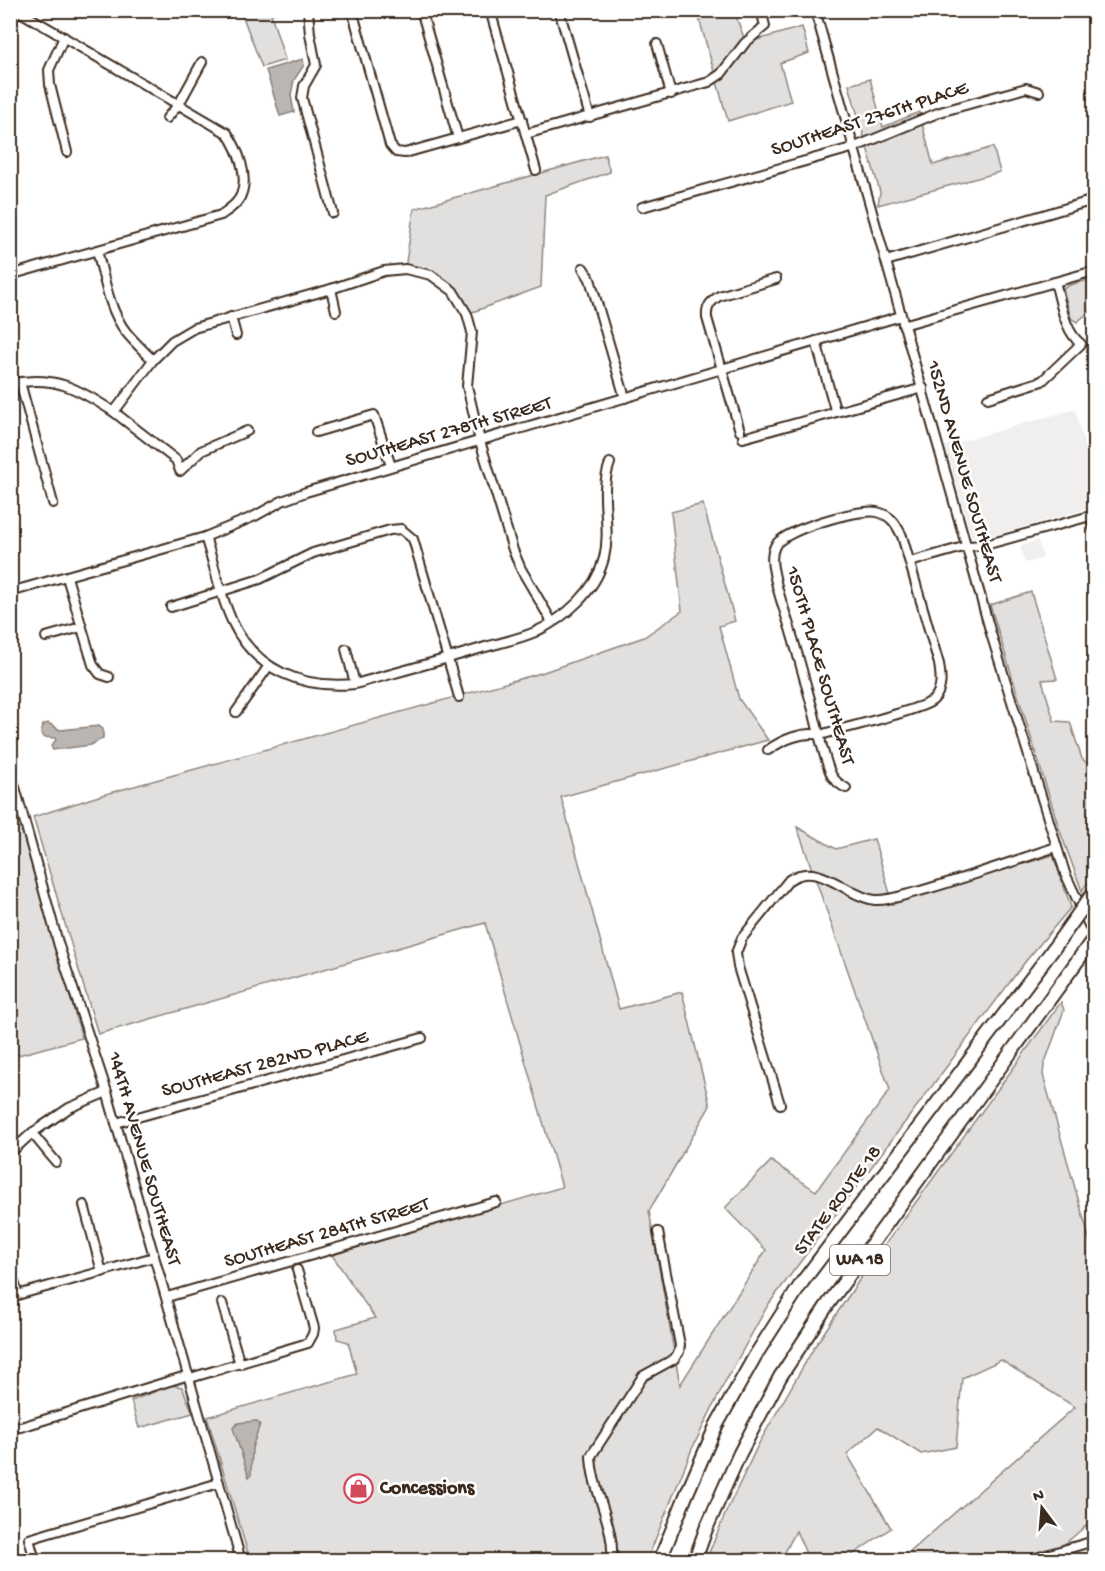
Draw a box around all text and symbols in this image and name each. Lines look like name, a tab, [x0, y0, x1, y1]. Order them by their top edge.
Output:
street label: SOUTHEAST 276TH PLACE	[769, 77, 973, 163]
street label: 152ND AVENUE SOUTHEAST	[920, 358, 1006, 587]
street label: SOUTHEAST 278TH STREET	[343, 392, 556, 473]
street label: 150TH PLACE SOUTHEAST	[779, 563, 859, 769]
street label: SOUTHEAST 282ND PLACE	[159, 1026, 372, 1104]
street label: 144TH AVENUE SOUTHEAST	[101, 1049, 185, 1270]
street label: STATE ROUTE 18	[790, 1141, 888, 1260]
street label: SOUTHEAST 284TH STREET	[222, 1193, 433, 1274]
road number: WA 18	[830, 1245, 890, 1275]
shop icon: Concessions	[343, 1473, 375, 1505]
place label: Concessions	[379, 1478, 476, 1501]
north arrow	[1012, 1478, 1072, 1538]
text: N	[1031, 1486, 1047, 1508]

